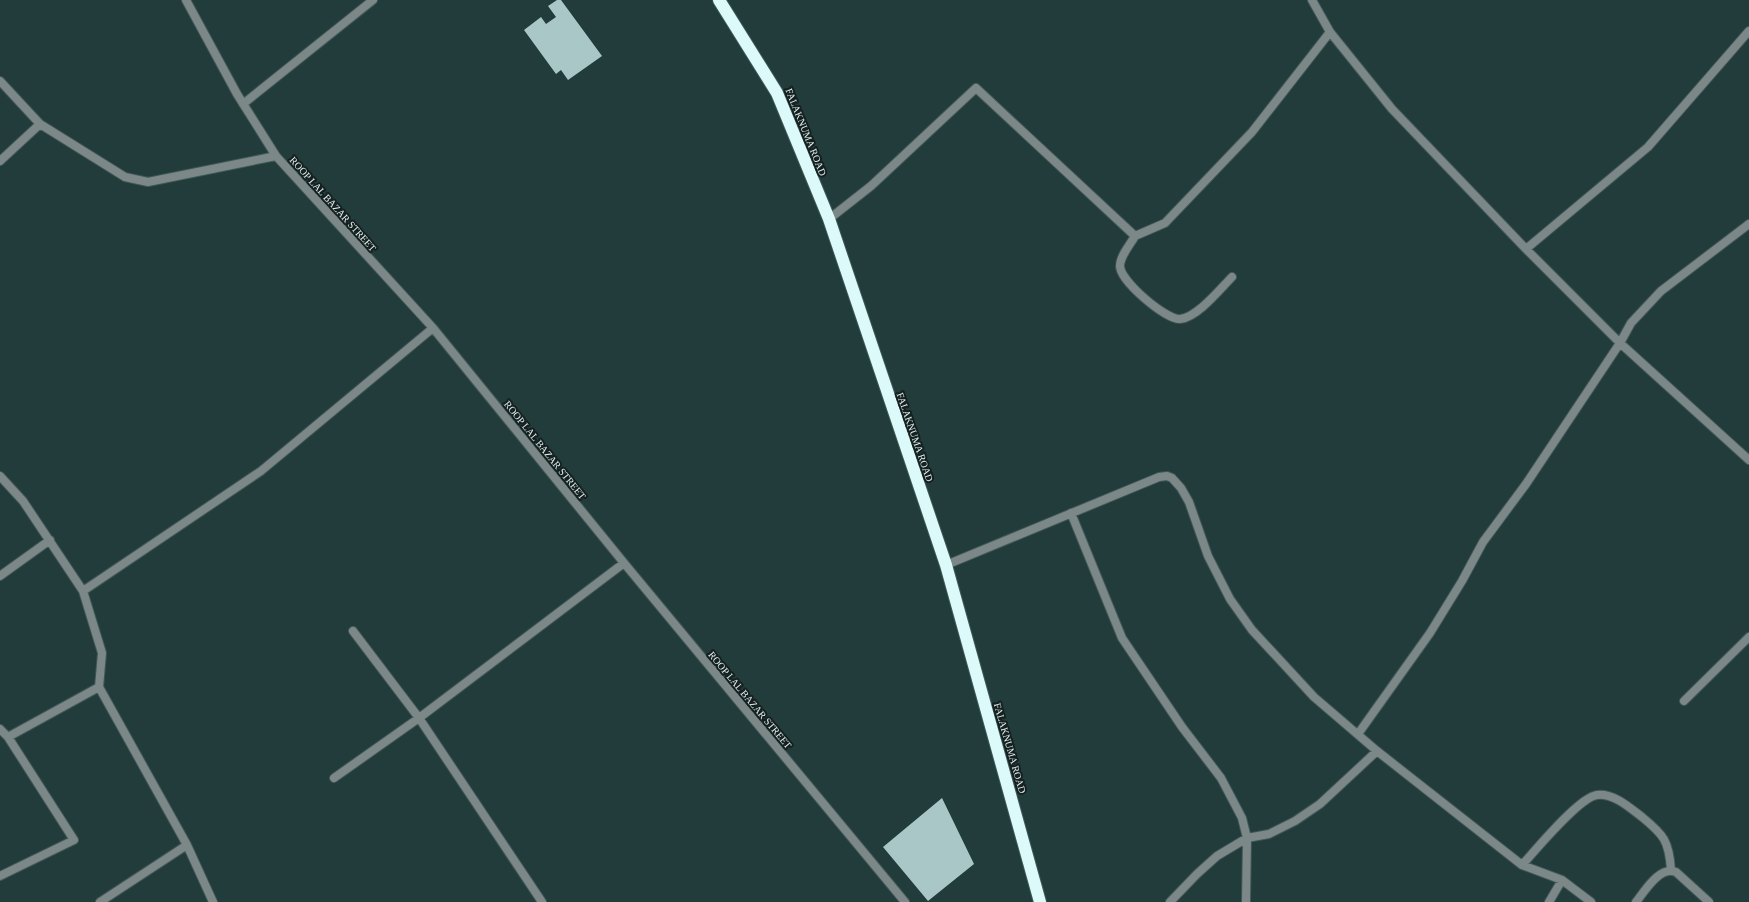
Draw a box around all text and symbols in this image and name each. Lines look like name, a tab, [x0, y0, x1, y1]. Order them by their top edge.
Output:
street label: FALAKNUMA ROAD	[783, 87, 829, 177]
street label: ROOP LAL BAZAR STREET	[288, 154, 378, 254]
street label: FALAKNUMA ROAD	[895, 391, 935, 483]
street label: ROOP LAL BAZAR STREET	[502, 399, 588, 501]
street label: ROOP LAL BAZAR STREET	[706, 649, 794, 751]
street label: FALAKNUMA ROAD	[992, 702, 1028, 794]

